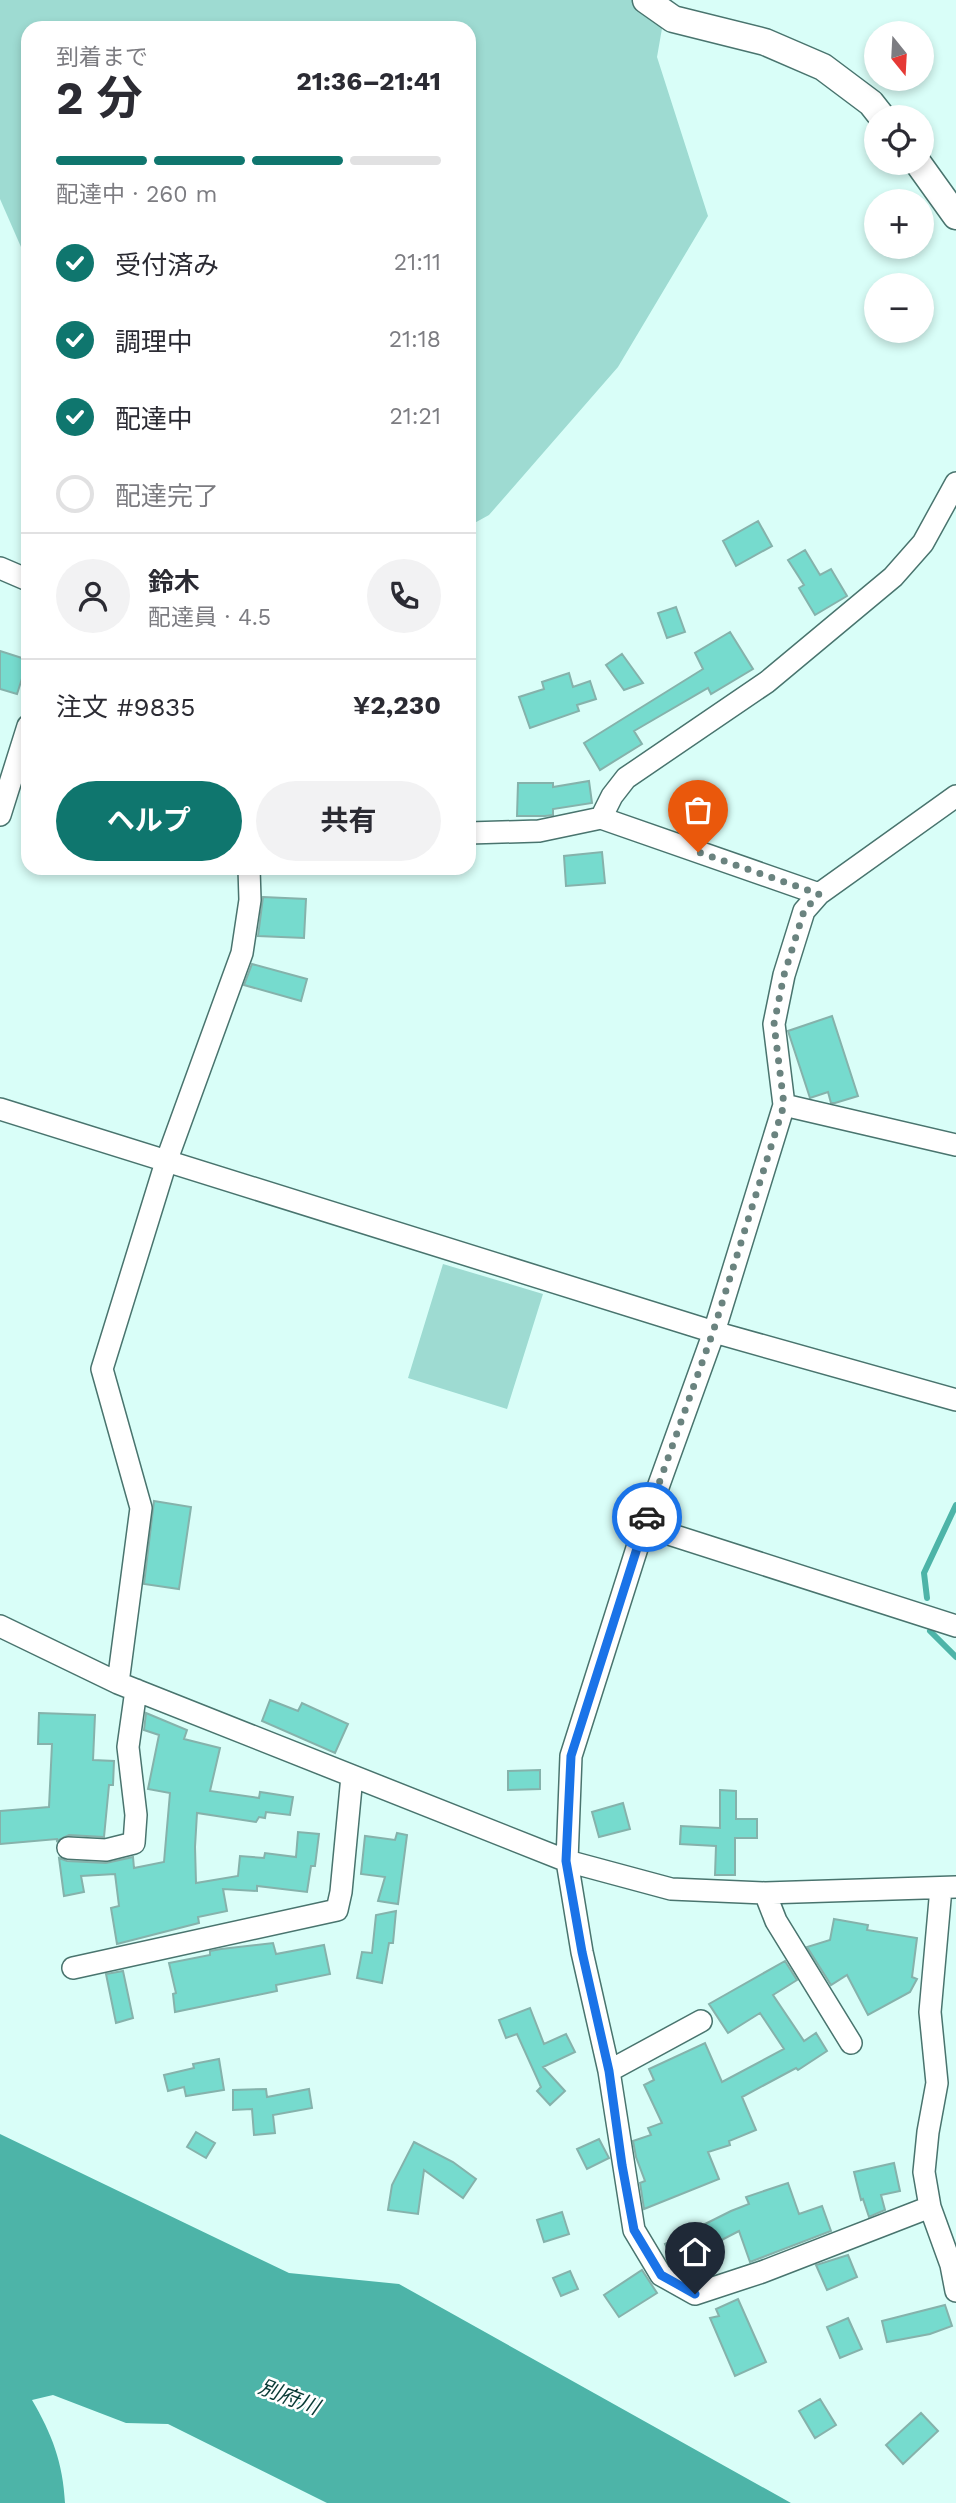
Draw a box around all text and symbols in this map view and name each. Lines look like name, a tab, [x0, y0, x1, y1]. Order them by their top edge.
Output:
north arrow	[864, 21, 934, 91]
map controls	[864, 21, 934, 343]
text: 到着まで	[56, 44, 148, 71]
text: 21:36–21:41	[296, 66, 441, 96]
text: 2 分	[56, 71, 143, 125]
button: locate	[864, 105, 934, 175]
text: 配達中 · 260 m	[56, 181, 217, 208]
button: +	[864, 189, 934, 259]
icon: check	[56, 244, 94, 282]
text: 21:11	[394, 249, 441, 276]
text: 受付済み	[115, 250, 219, 280]
button: −	[864, 273, 934, 343]
icon: check	[56, 321, 94, 359]
text: 21:18	[389, 326, 441, 353]
text: 調理中	[115, 327, 193, 357]
icon: check	[56, 398, 94, 436]
text: 21:21	[389, 403, 441, 430]
text: 配達中	[115, 404, 193, 434]
text: 配達完了	[115, 481, 219, 511]
button: person	[56, 559, 130, 633]
button: phone	[367, 559, 441, 633]
text: 鈴木	[148, 567, 200, 597]
text: 配達員 · 4.5	[148, 604, 271, 631]
text: ¥2,230	[353, 690, 441, 720]
text: 注文 #9835	[56, 692, 195, 722]
pin	[668, 780, 728, 852]
button: ヘルプ	[56, 781, 242, 861]
button: 共有	[256, 781, 441, 861]
icon: bag	[679, 791, 717, 829]
courier	[612, 1482, 682, 1552]
icon: car	[628, 1498, 666, 1536]
pin	[665, 2222, 725, 2294]
icon: home	[676, 2233, 714, 2271]
water label: 別府川	[255, 2374, 325, 2420]

